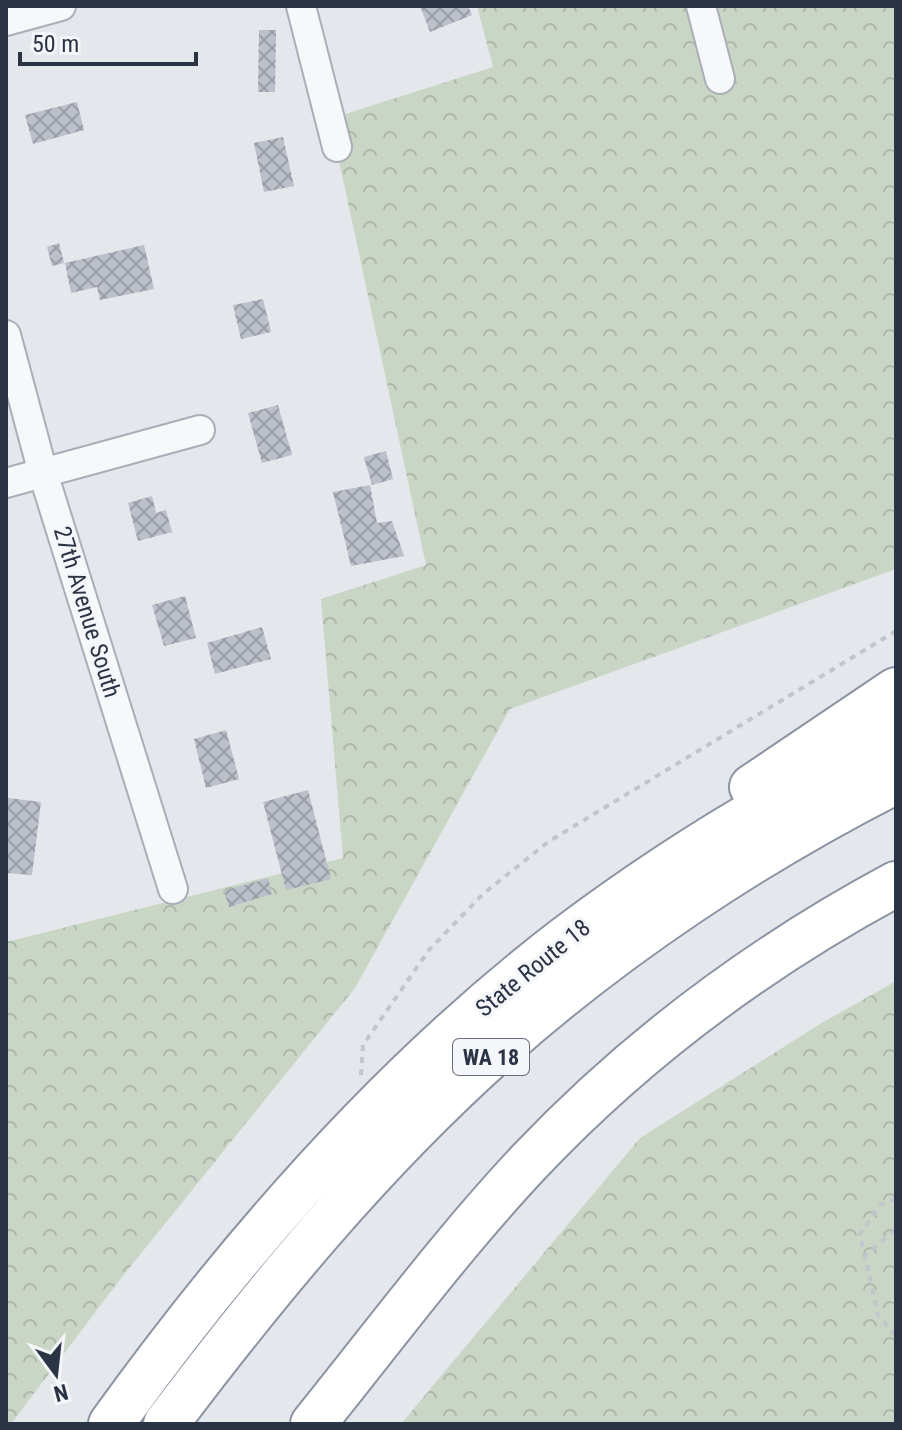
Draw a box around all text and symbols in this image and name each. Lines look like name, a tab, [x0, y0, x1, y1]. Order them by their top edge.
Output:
scale bar	[20, 16, 196, 66]
text: 50 m	[32, 30, 79, 58]
street label: 27th Avenue South	[48, 523, 126, 701]
street label: State Route 18	[470, 913, 596, 1023]
road number: WA 18	[453, 1039, 529, 1075]
north arrow	[16, 1334, 96, 1414]
text: N	[51, 1379, 71, 1407]

